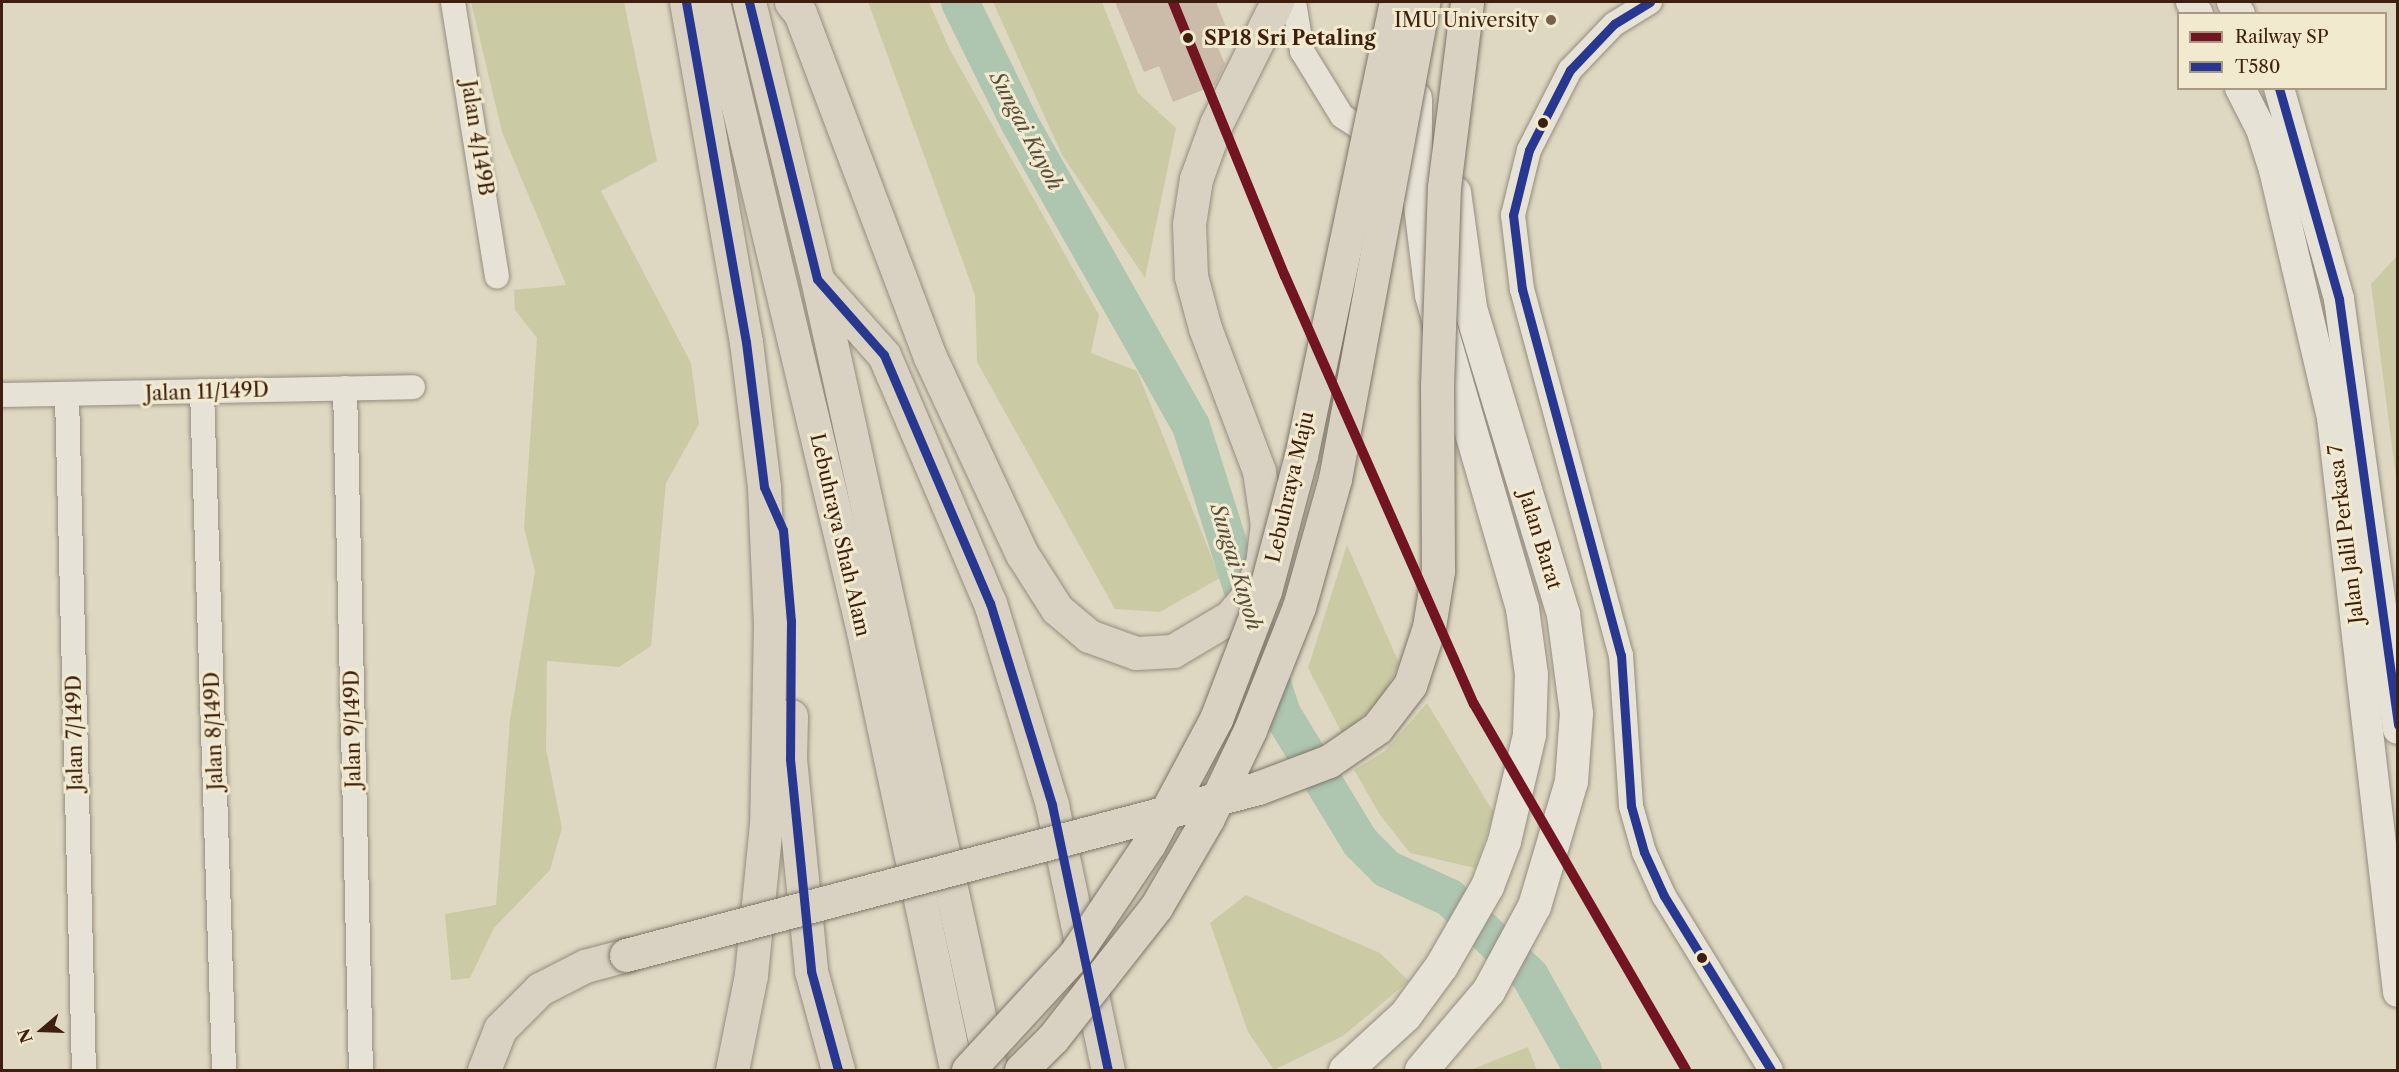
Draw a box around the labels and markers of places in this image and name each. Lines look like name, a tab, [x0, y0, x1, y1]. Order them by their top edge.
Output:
place label: IMU University	[1394, 8, 1539, 32]
marker: IMU University	[1544, 13, 1558, 27]
place label: SP18 Sri Petaling	[1204, 26, 1376, 50]
marker: SP18 Sri Petaling	[1177, 27, 1199, 49]
unlabelled marker	[1537, 117, 1549, 129]
unlabelled marker	[1696, 952, 1708, 964]

